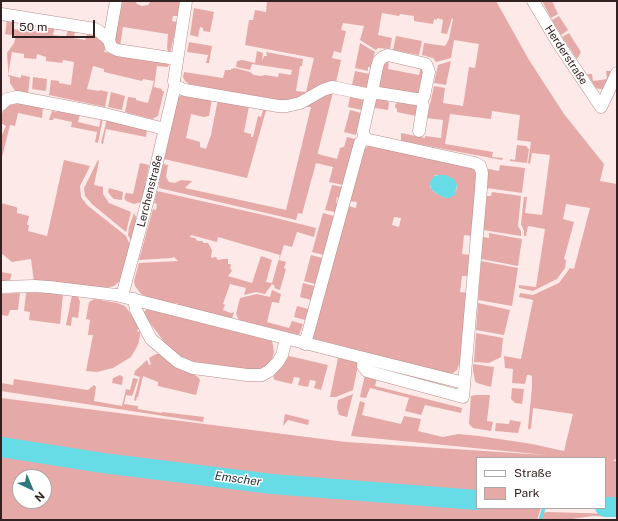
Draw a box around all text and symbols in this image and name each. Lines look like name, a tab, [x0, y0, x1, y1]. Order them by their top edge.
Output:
scale bar	[14, 12, 97, 38]
text: 50 m	[19, 20, 47, 34]
street label: Herderstraße	[542, 23, 590, 87]
street label: Lerchenstraße	[135, 154, 165, 228]
legend	[476, 457, 606, 509]
text: Straße	[514, 466, 551, 480]
north arrow	[12, 469, 52, 509]
water label: Emscher	[214, 469, 262, 489]
text: Park	[514, 486, 540, 500]
text: N	[32, 490, 47, 504]

